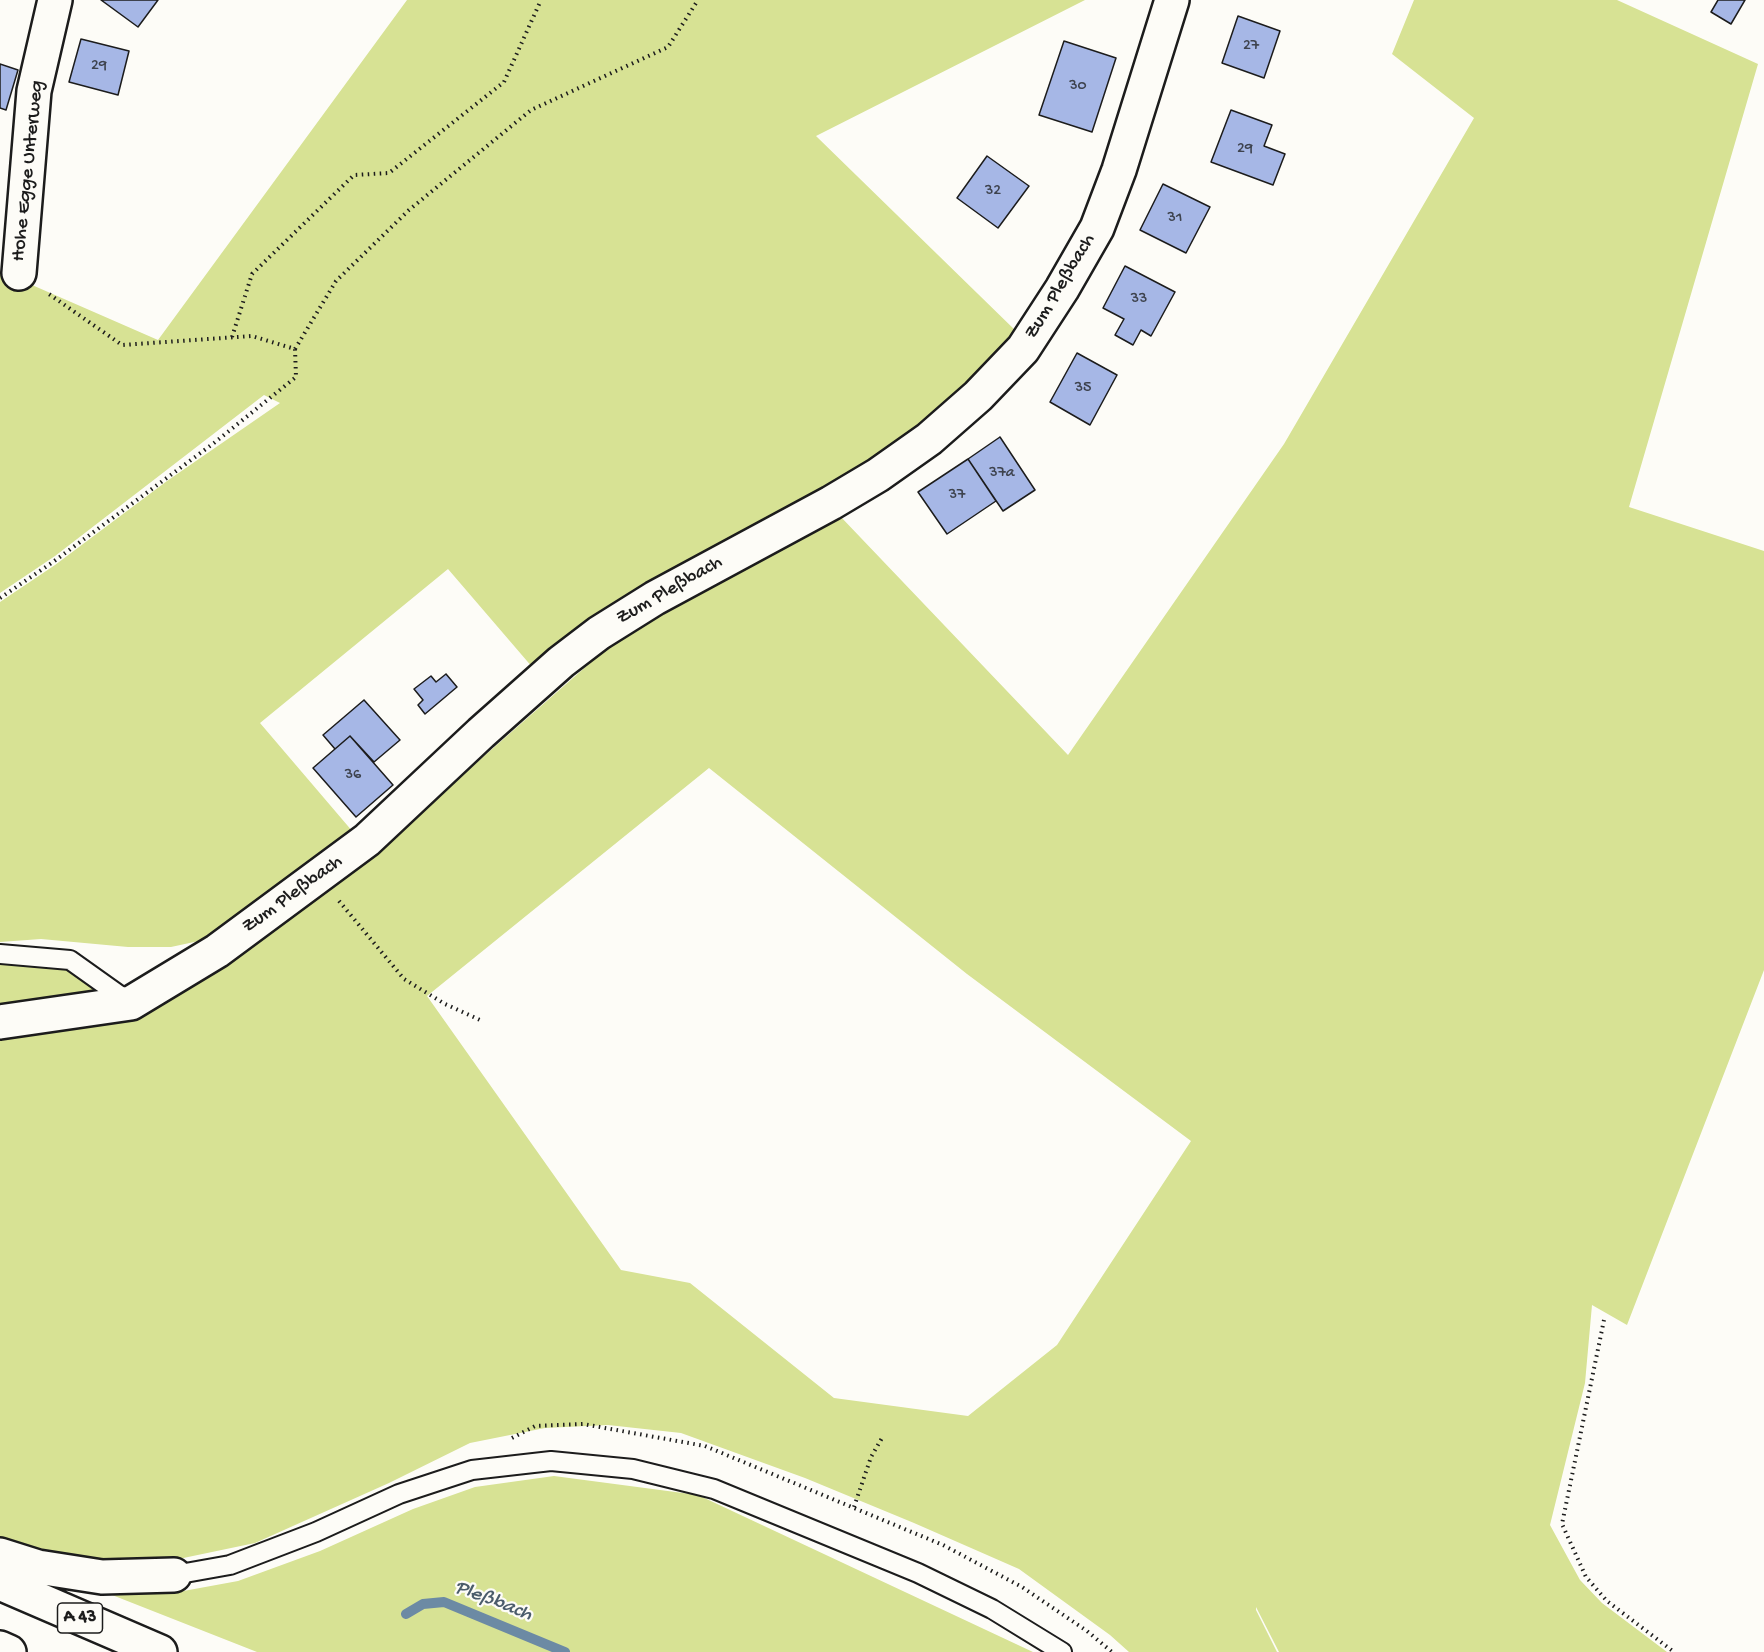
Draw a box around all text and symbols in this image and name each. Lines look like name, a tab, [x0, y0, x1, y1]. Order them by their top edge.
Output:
house number: 27	[1243, 37, 1259, 57]
house number: 29	[91, 57, 107, 77]
house number: 30	[1069, 77, 1087, 97]
street label: Hohe Egge Unterweg	[8, 79, 50, 263]
house number: 29	[1237, 140, 1253, 160]
house number: 32	[985, 182, 1001, 202]
house number: 31	[1168, 209, 1182, 229]
street label: Zum Pleßbach	[1020, 230, 1102, 344]
house number: 33	[1131, 290, 1147, 310]
house number: 35	[1075, 379, 1091, 399]
house number: 37a	[989, 464, 1015, 484]
house number: 37	[949, 486, 965, 506]
street label: Zum Pleßbach	[613, 551, 727, 631]
house number: 36	[345, 766, 361, 786]
street label: Zum Pleßbach	[238, 851, 348, 939]
water label: Pleßbach	[451, 1576, 535, 1628]
road number: A 43	[58, 1603, 103, 1633]

